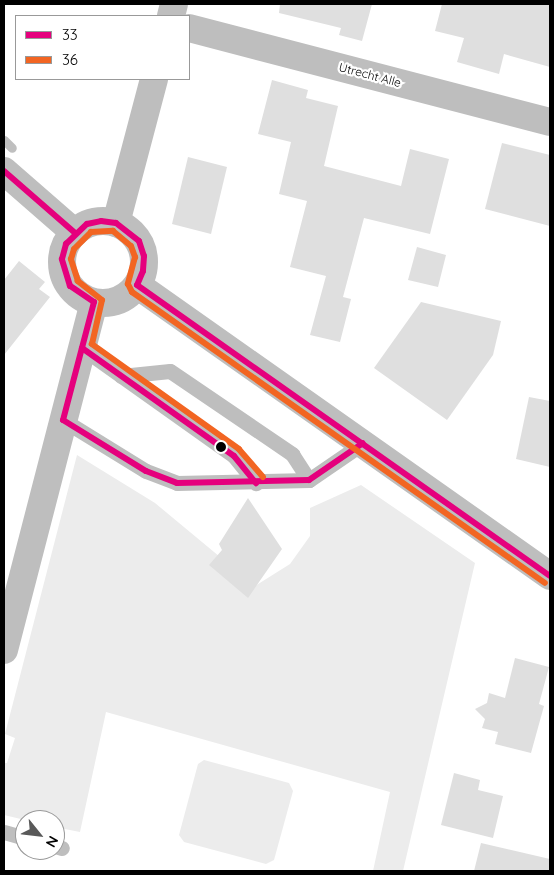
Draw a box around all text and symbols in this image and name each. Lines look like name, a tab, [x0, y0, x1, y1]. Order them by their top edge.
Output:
legend	[15, 15, 190, 80]
text: 33	[62, 25, 78, 44]
text: 36	[62, 50, 78, 69]
street label: Utrecht Alle	[337, 60, 403, 90]
unlabelled marker	[216, 442, 226, 452]
north arrow	[15, 810, 65, 860]
text: N	[42, 833, 63, 851]

